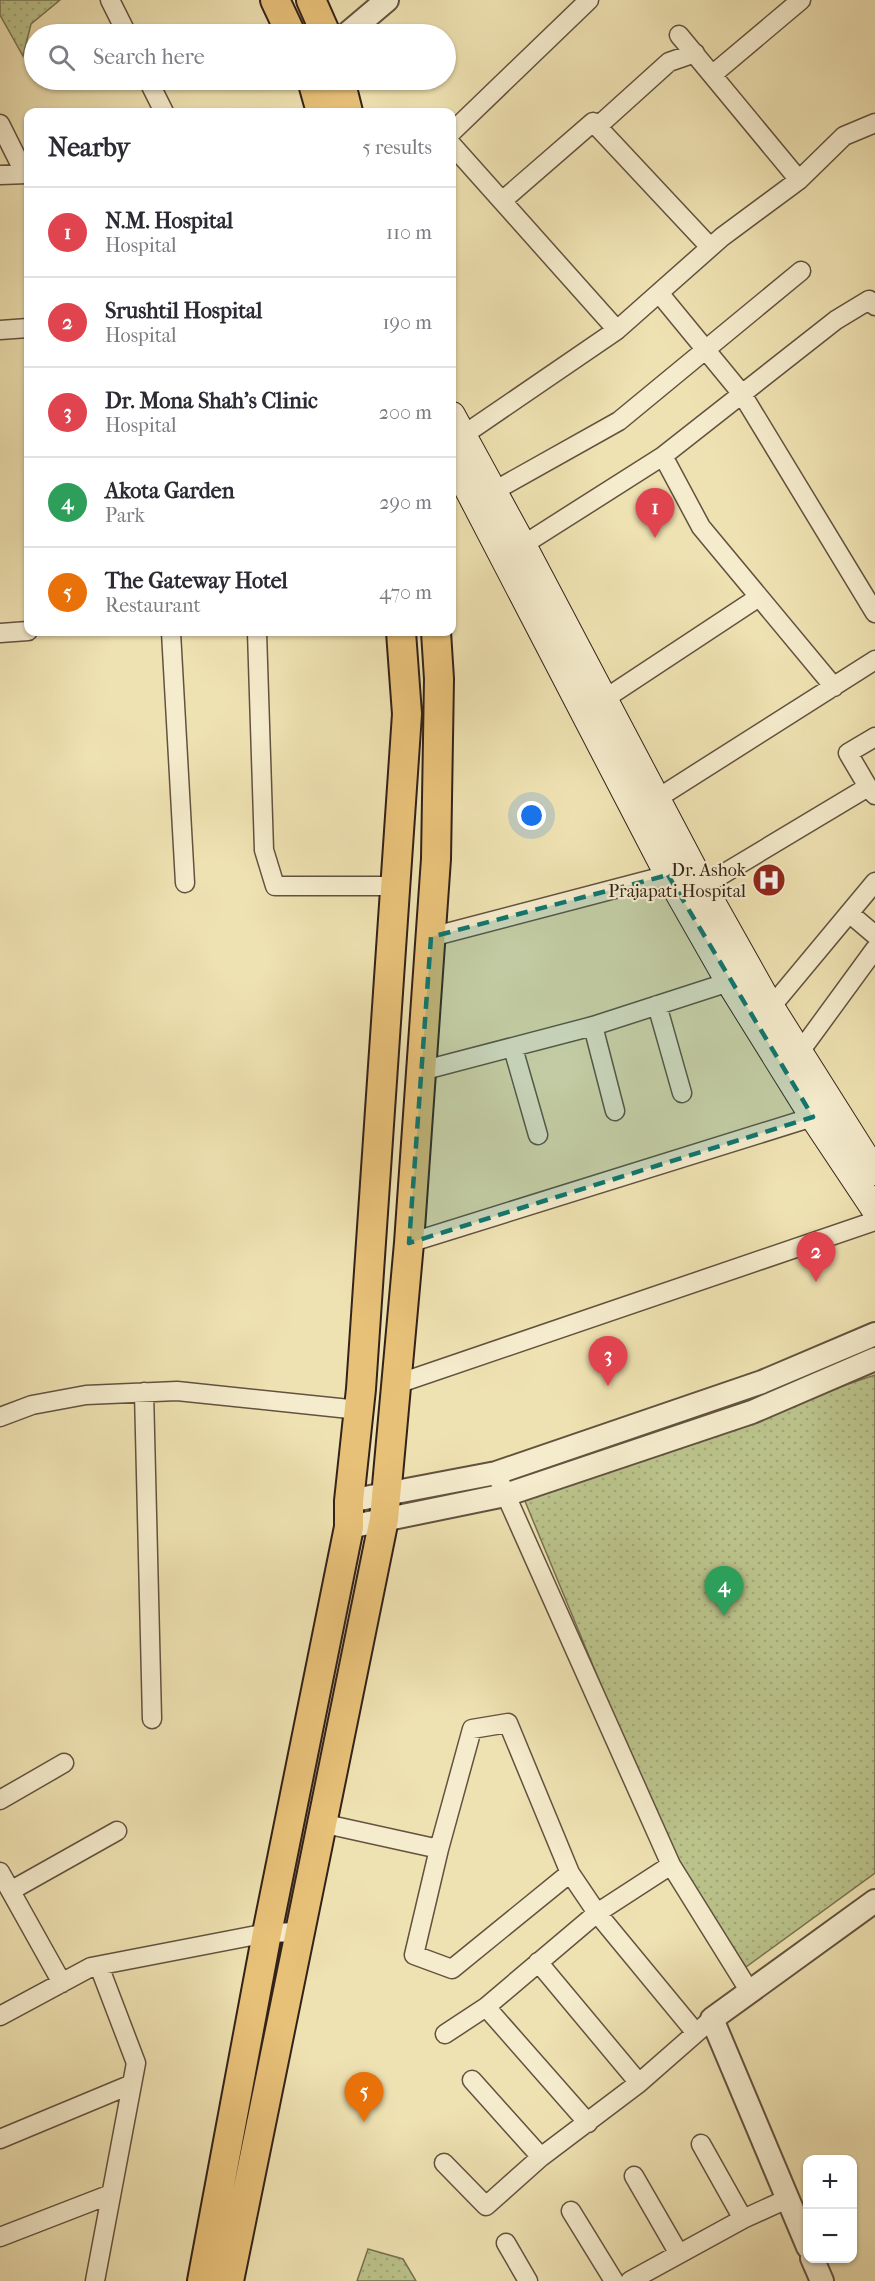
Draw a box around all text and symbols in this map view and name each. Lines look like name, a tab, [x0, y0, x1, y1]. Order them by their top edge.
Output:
search box	[24, 24, 456, 90]
icon: search	[45, 41, 78, 74]
text: Search here	[93, 44, 205, 70]
text: Nearby	[48, 132, 130, 163]
text: 5 results	[362, 136, 432, 159]
text: N.M. Hospital	[105, 208, 233, 234]
text: 1	[64, 221, 71, 244]
text: 110 m	[386, 221, 432, 244]
text: Hospital	[105, 234, 177, 257]
text: Srushtil Hospital	[105, 298, 262, 324]
text: 2	[62, 311, 73, 334]
text: 190 m	[382, 311, 432, 334]
text: Hospital	[105, 324, 177, 347]
text: Dr. Mona Shah's Clinic	[105, 388, 318, 414]
text: 3	[63, 401, 72, 424]
text: 200 m	[379, 401, 432, 424]
text: Hospital	[105, 414, 177, 437]
text: Akota Garden	[105, 478, 235, 504]
pin: 1	[636, 488, 674, 538]
text: 4	[62, 491, 73, 514]
text: 290 m	[379, 491, 432, 514]
text: Park	[105, 504, 145, 527]
text: The Gateway Hotel	[105, 568, 288, 594]
text: 5	[63, 581, 72, 604]
text: 470 m	[379, 581, 432, 604]
text: Restaurant	[105, 594, 201, 617]
your location	[517, 801, 546, 830]
place label: Dr. Ashok Prajapati Hospital	[608, 860, 747, 902]
hospital icon: Dr. Ashok Prajapati Hospital	[751, 862, 787, 898]
pin: 2	[796, 1232, 836, 1282]
pin: 3	[588, 1336, 628, 1386]
pin: 4	[704, 1566, 744, 1616]
pin: 5	[344, 2072, 384, 2122]
map controls	[803, 2155, 857, 2263]
button: +	[803, 2155, 857, 2209]
button: −	[803, 2209, 857, 2263]

